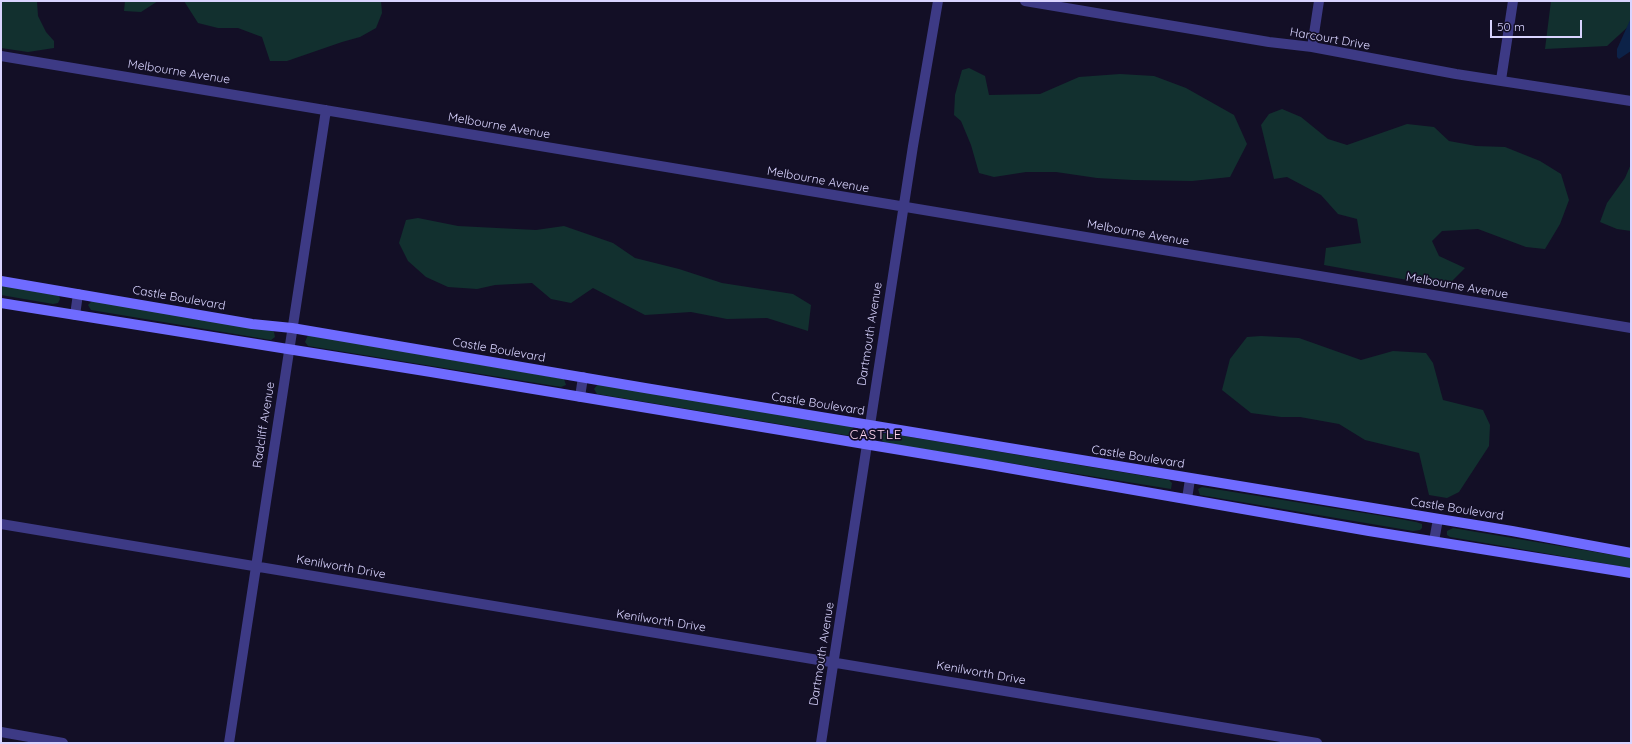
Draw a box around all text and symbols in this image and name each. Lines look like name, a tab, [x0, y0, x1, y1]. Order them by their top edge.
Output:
scale bar	[1492, 12, 1584, 38]
text: 50 m	[1497, 19, 1525, 34]
street label: Harcourt Drive	[1289, 25, 1371, 53]
street label: Melbourne Avenue	[127, 57, 231, 87]
street label: Melbourne Avenue	[447, 110, 551, 142]
street label: Melbourne Avenue	[766, 164, 870, 196]
street label: Melbourne Avenue	[1086, 217, 1190, 249]
street label: Melbourne Avenue	[1405, 270, 1509, 302]
street label: Dartmouth Avenue	[855, 281, 885, 387]
street label: Castle Boulevard	[131, 283, 227, 313]
street label: Castle Boulevard	[451, 335, 547, 365]
street label: Radcliff Avenue	[250, 381, 278, 469]
street label: Castle Boulevard	[770, 390, 866, 418]
district label: CASTLE	[850, 427, 902, 443]
street label: Castle Boulevard	[1090, 443, 1186, 471]
street label: Castle Boulevard	[1409, 495, 1505, 523]
street label: Kenilworth Drive	[295, 552, 387, 582]
street label: Dartmouth Avenue	[807, 601, 837, 707]
street label: Kenilworth Drive	[615, 607, 707, 635]
street label: Kenilworth Drive	[935, 658, 1027, 688]

